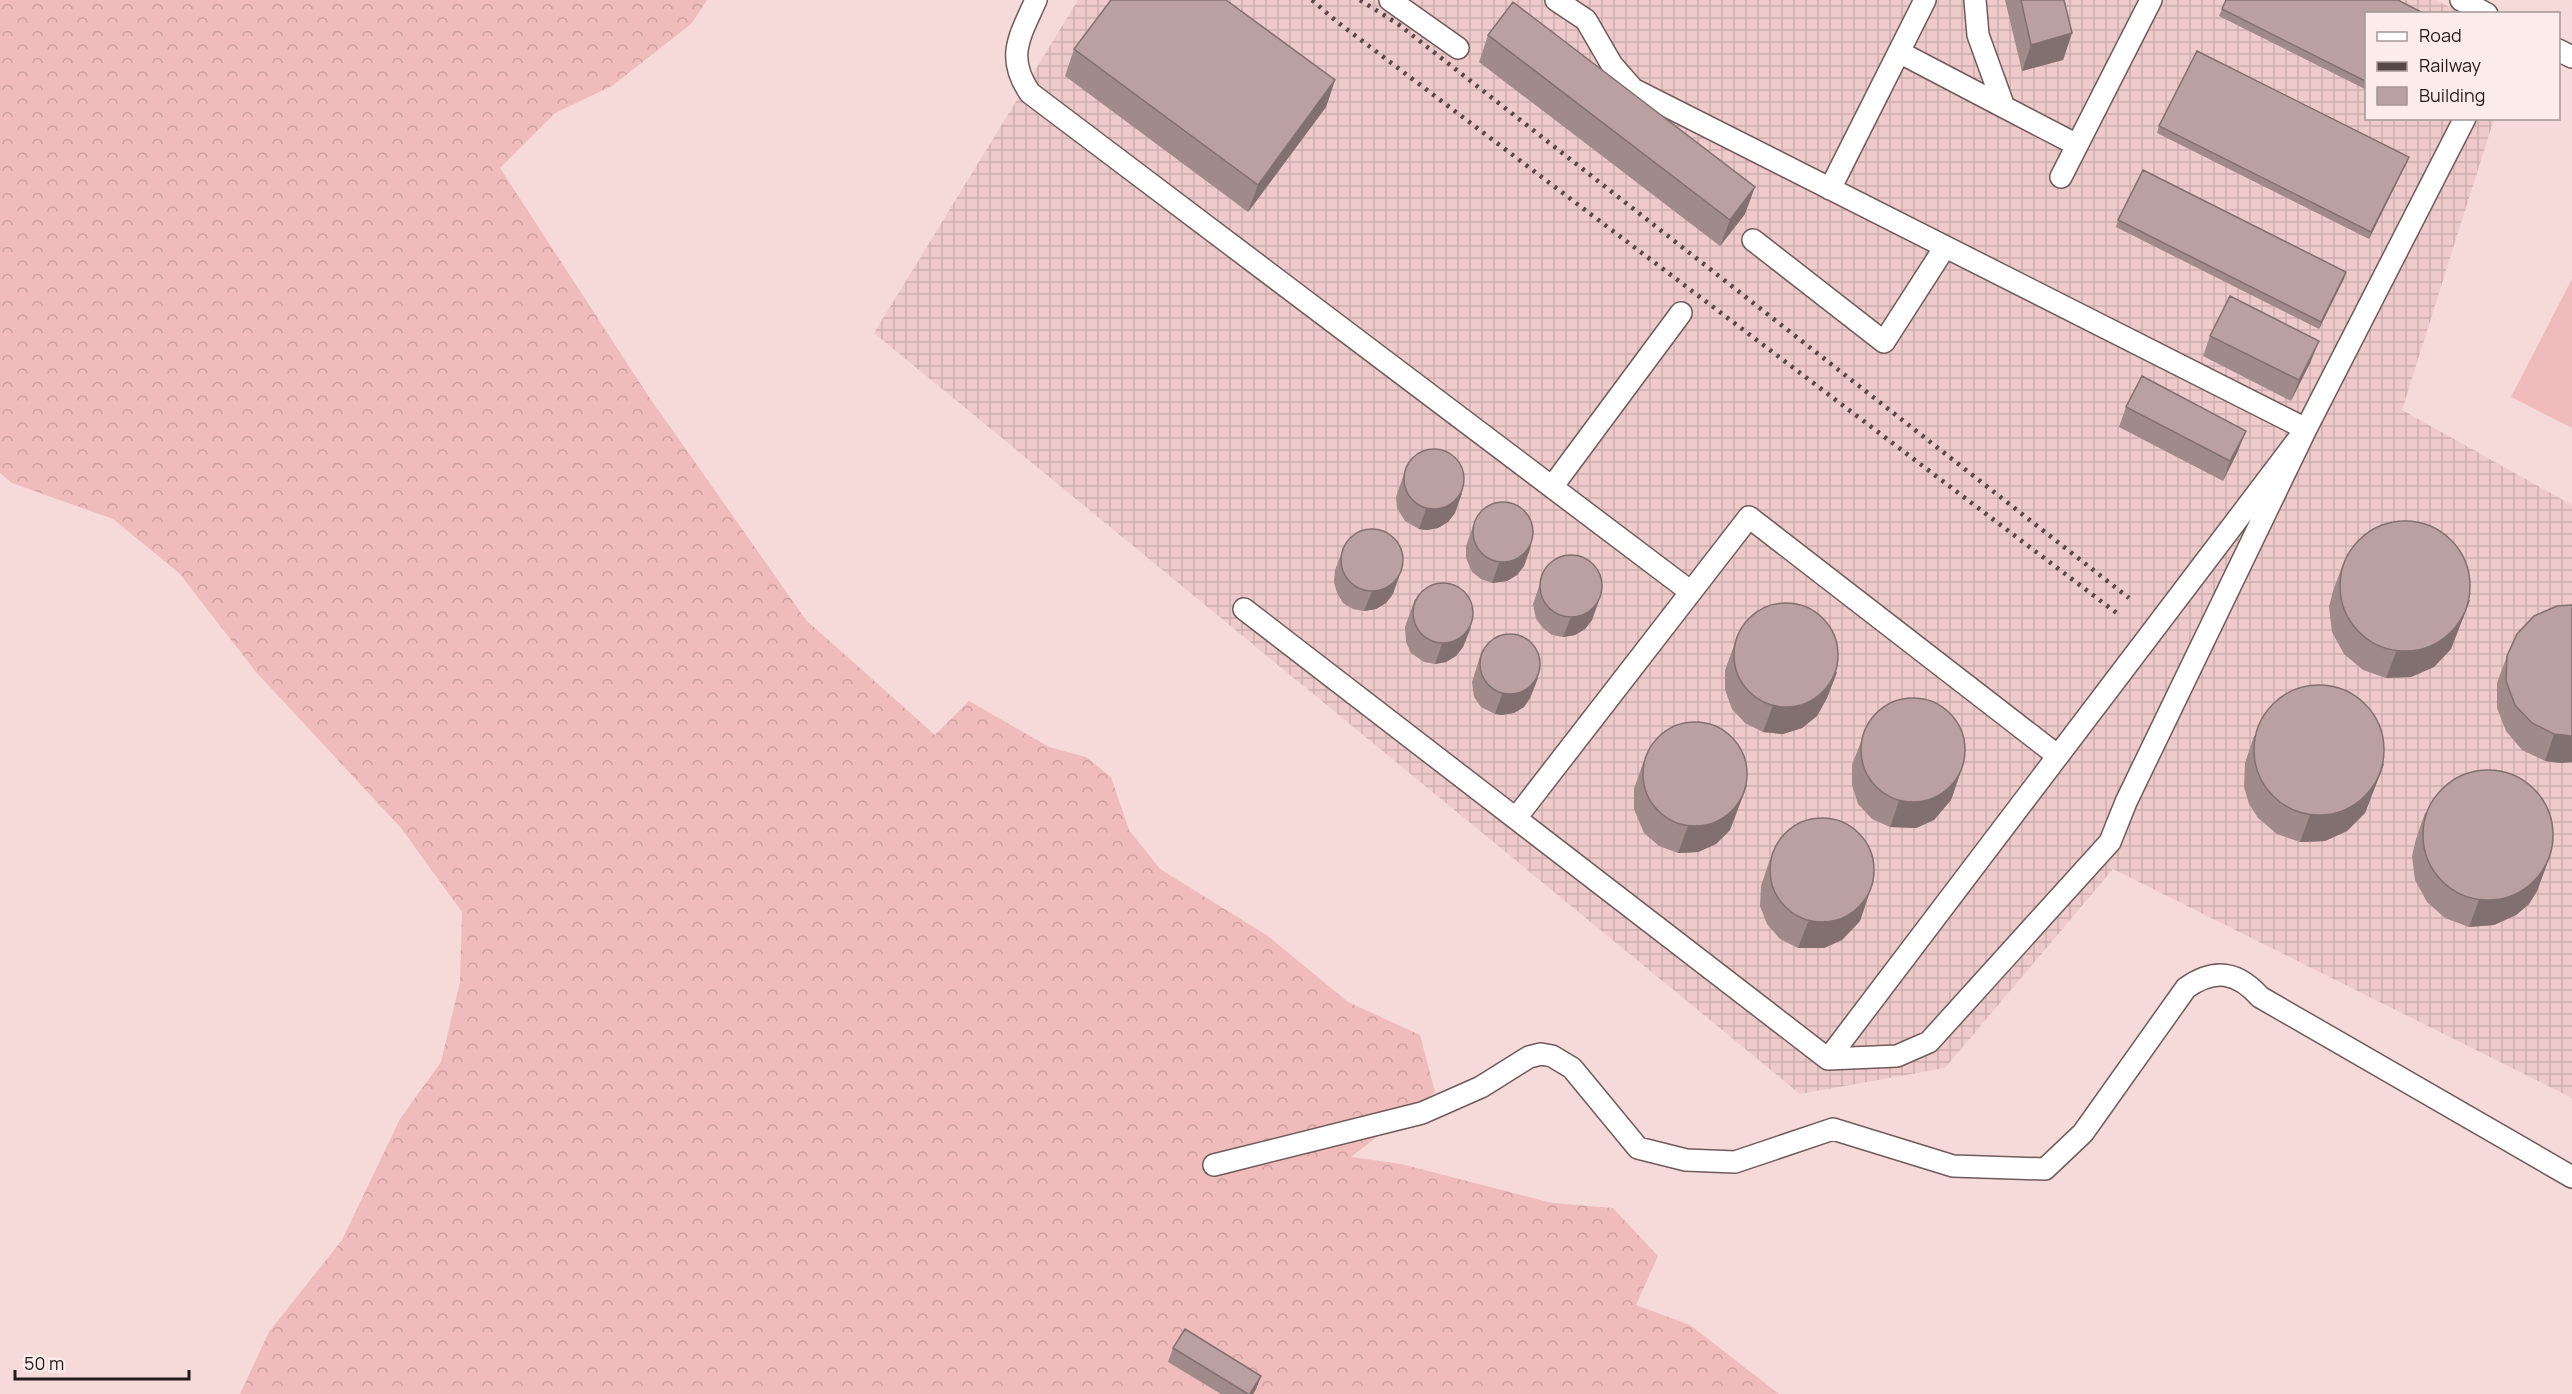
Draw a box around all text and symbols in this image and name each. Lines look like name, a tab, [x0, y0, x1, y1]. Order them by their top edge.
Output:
legend	[2365, 12, 2560, 120]
text: Road	[2419, 23, 2462, 47]
text: Railway	[2419, 53, 2481, 77]
text: Building	[2419, 83, 2485, 107]
scale bar	[15, 1343, 189, 1381]
text: 50 m	[24, 1351, 64, 1375]

